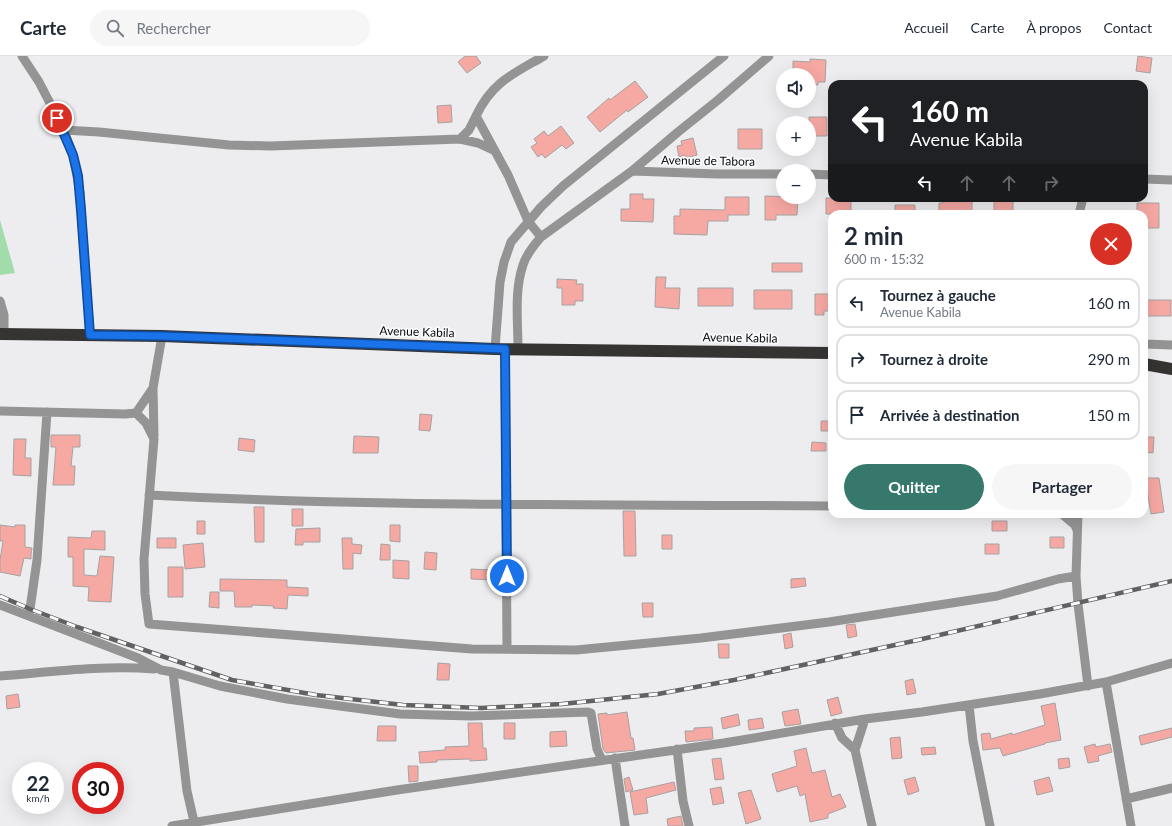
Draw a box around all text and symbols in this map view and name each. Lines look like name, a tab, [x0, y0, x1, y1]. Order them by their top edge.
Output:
search box	[90, 10, 370, 46]
text: Carte	[20, 16, 66, 39]
icon: search	[104, 17, 126, 39]
text: Rechercher	[136, 19, 211, 37]
text: Accueil	[904, 19, 949, 36]
text: Carte	[971, 19, 1004, 36]
text: À propos	[1026, 19, 1081, 36]
text: Contact	[1103, 19, 1152, 36]
map controls	[776, 68, 816, 204]
button: sound	[776, 68, 816, 108]
text: 160 m	[910, 94, 989, 128]
icon: left	[844, 96, 896, 148]
pin	[40, 101, 74, 135]
icon: arrive	[46, 107, 68, 129]
button: +	[776, 116, 816, 156]
text: Avenue Kabila	[910, 128, 1023, 150]
street label: Avenue de Tabora	[661, 152, 755, 169]
button: −	[776, 164, 816, 204]
icon: left	[914, 172, 936, 194]
icon: ahead	[956, 172, 978, 194]
icon: ahead	[998, 172, 1020, 194]
icon: right	[1040, 172, 1062, 194]
text: 2 min	[844, 221, 904, 250]
button: close	[1090, 223, 1132, 265]
text: 600 m · 15:32	[844, 251, 924, 267]
text: Tournez à gauche	[880, 286, 996, 304]
icon: left	[846, 292, 868, 314]
text: 160 m	[1088, 294, 1130, 312]
text: Avenue Kabila	[880, 304, 961, 320]
street label: Avenue Kabila	[379, 323, 455, 340]
street label: Avenue Kabila	[702, 329, 778, 346]
icon: right	[846, 348, 868, 370]
text: Tournez à droite	[880, 350, 988, 368]
text: 290 m	[1088, 350, 1130, 368]
icon: arrive	[846, 404, 868, 426]
text: Arrivée à destination	[880, 406, 1019, 424]
text: 150 m	[1088, 406, 1130, 424]
button: Quitter	[844, 464, 984, 510]
button: Partager	[992, 464, 1132, 510]
position arrow	[486, 555, 528, 597]
speed limit sign: 30	[72, 762, 124, 814]
text: 22	[26, 771, 50, 795]
text: km/h	[26, 792, 50, 804]

